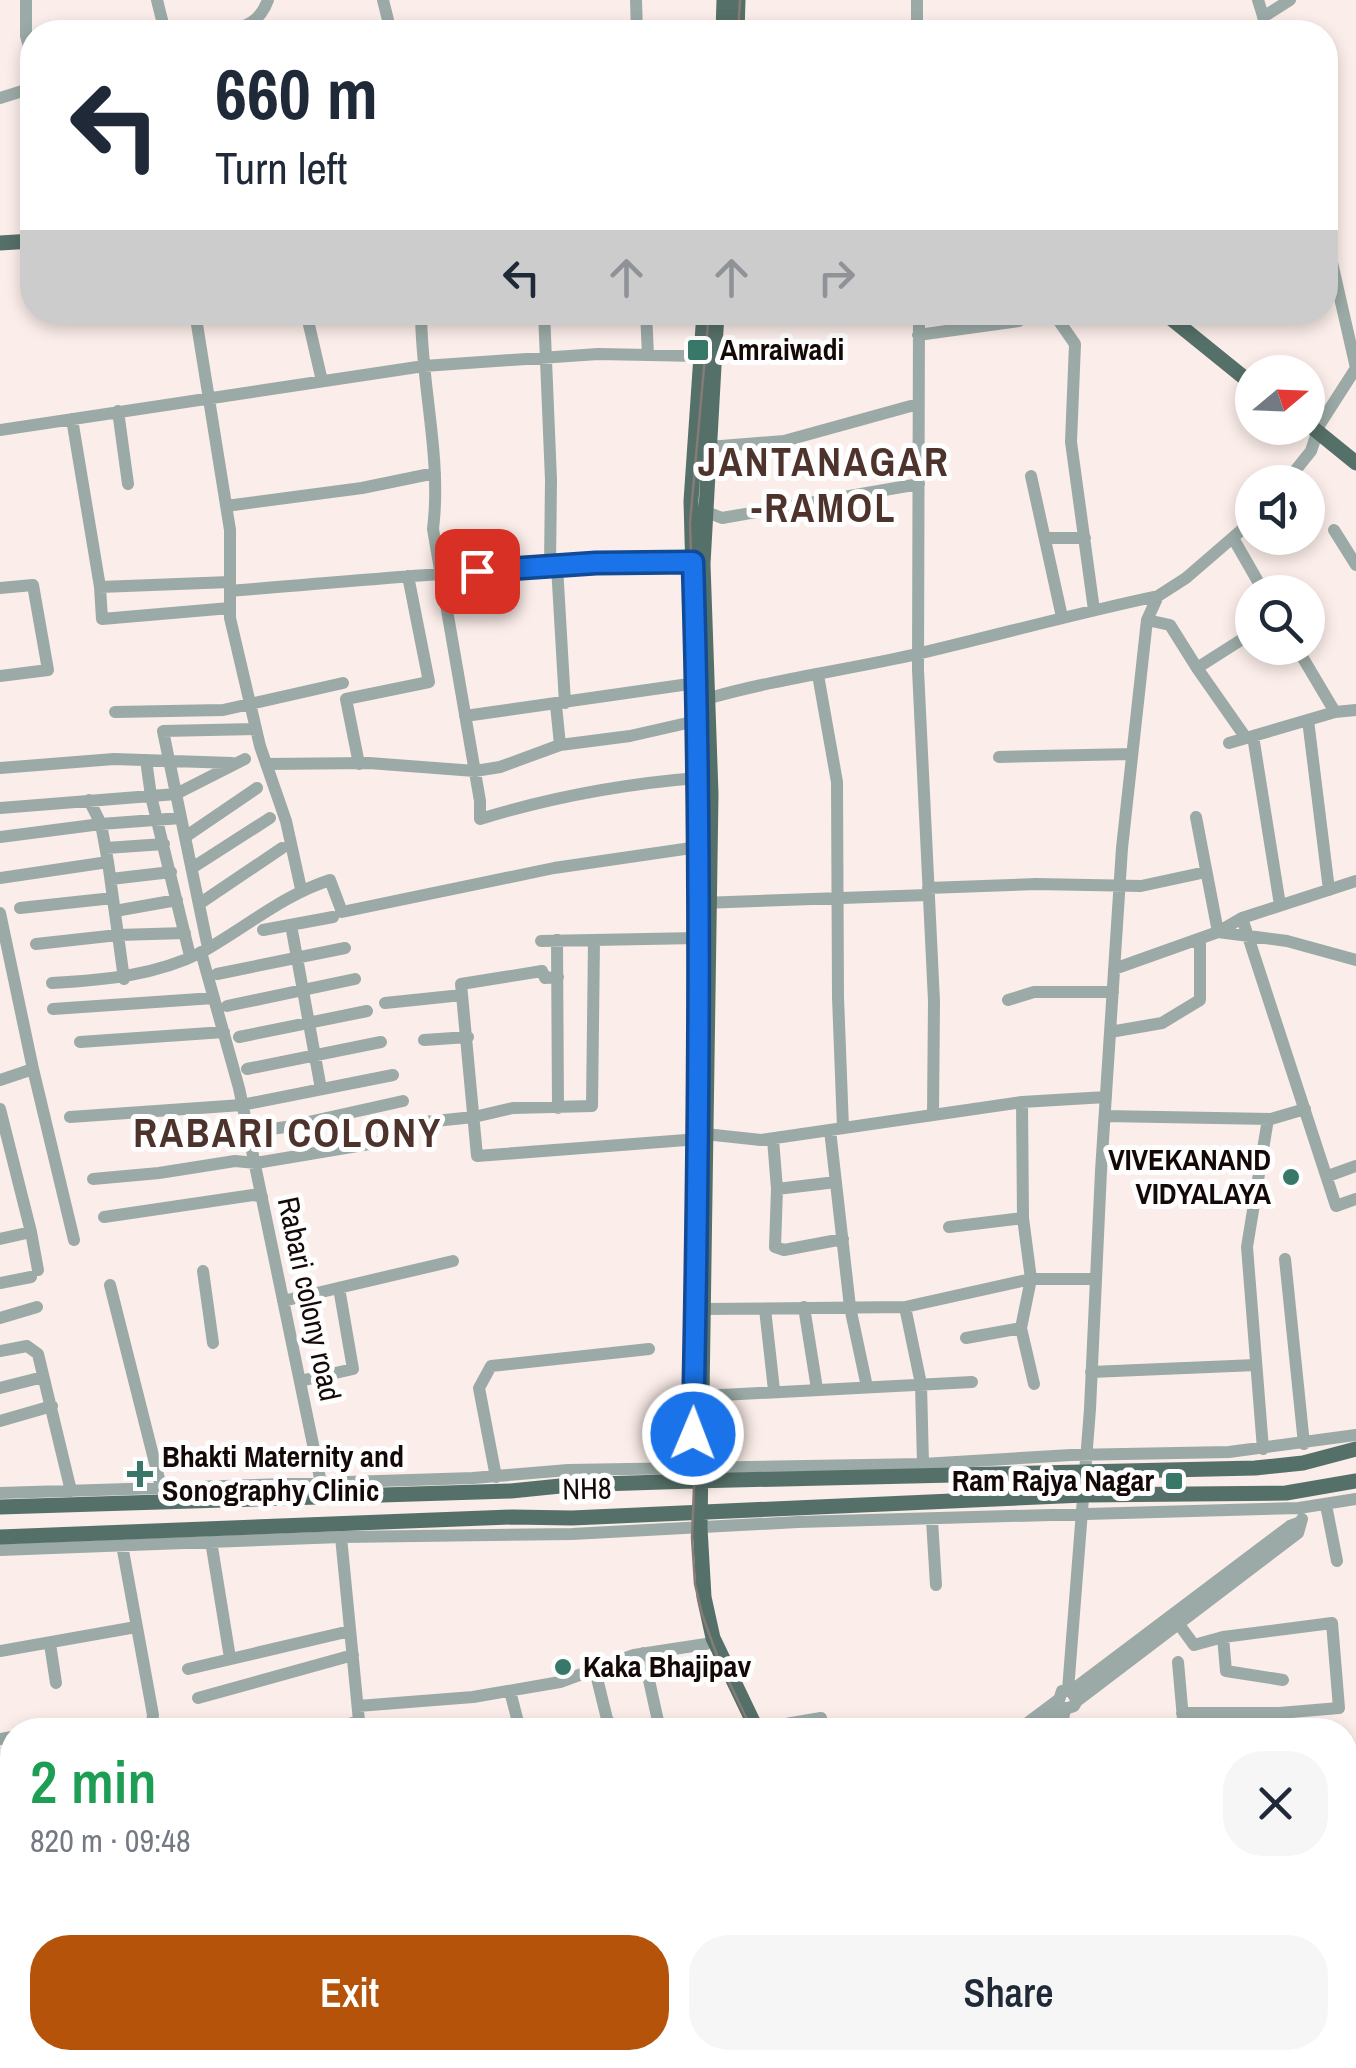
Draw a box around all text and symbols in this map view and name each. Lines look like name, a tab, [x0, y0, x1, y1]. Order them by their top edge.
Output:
text: 660 m	[215, 47, 378, 141]
icon: left	[50, 60, 180, 190]
text: Turn left	[215, 137, 347, 198]
icon: left	[494, 250, 549, 305]
icon: ahead	[599, 250, 654, 305]
icon: ahead	[704, 250, 759, 305]
icon: right	[809, 250, 864, 305]
place label: Amraiwadi	[720, 329, 844, 369]
marker: Amraiwadi	[685, 337, 711, 363]
north arrow	[1235, 355, 1325, 445]
map controls	[1235, 355, 1325, 665]
district label: JANTANAGAR -RAMOL	[698, 435, 950, 534]
button: sound	[1235, 465, 1325, 555]
pin	[435, 529, 520, 614]
icon: arrive	[450, 544, 505, 599]
button: search	[1235, 575, 1325, 665]
district label: RABARI COLONY	[133, 1106, 443, 1159]
place label: VIVEKANAND VIDYALAYA	[1108, 1139, 1271, 1213]
marker: VIVEKANAND VIDYALAYA	[1280, 1166, 1302, 1188]
street label: Rabari colony road	[269, 1193, 351, 1405]
position arrow	[641, 1382, 745, 1486]
place label: Bhakti Maternity and Sonography Clinic	[162, 1436, 404, 1510]
place label: Ram Rajya Nagar	[952, 1460, 1154, 1500]
marker: Bhakti Maternity and Sonography Clinic	[127, 1461, 153, 1487]
street label: NH8	[562, 1468, 612, 1508]
marker: Ram Rajya Nagar	[1163, 1470, 1185, 1492]
place label: Kaka Bhajipav	[583, 1646, 751, 1686]
marker: Kaka Bhajipav	[552, 1656, 574, 1678]
text: 2 min	[30, 1741, 157, 1822]
button: close	[1223, 1751, 1328, 1856]
text: 820 m · 09:48	[30, 1819, 190, 1862]
button: Exit	[30, 1935, 669, 2050]
button: Share	[689, 1935, 1328, 2050]

